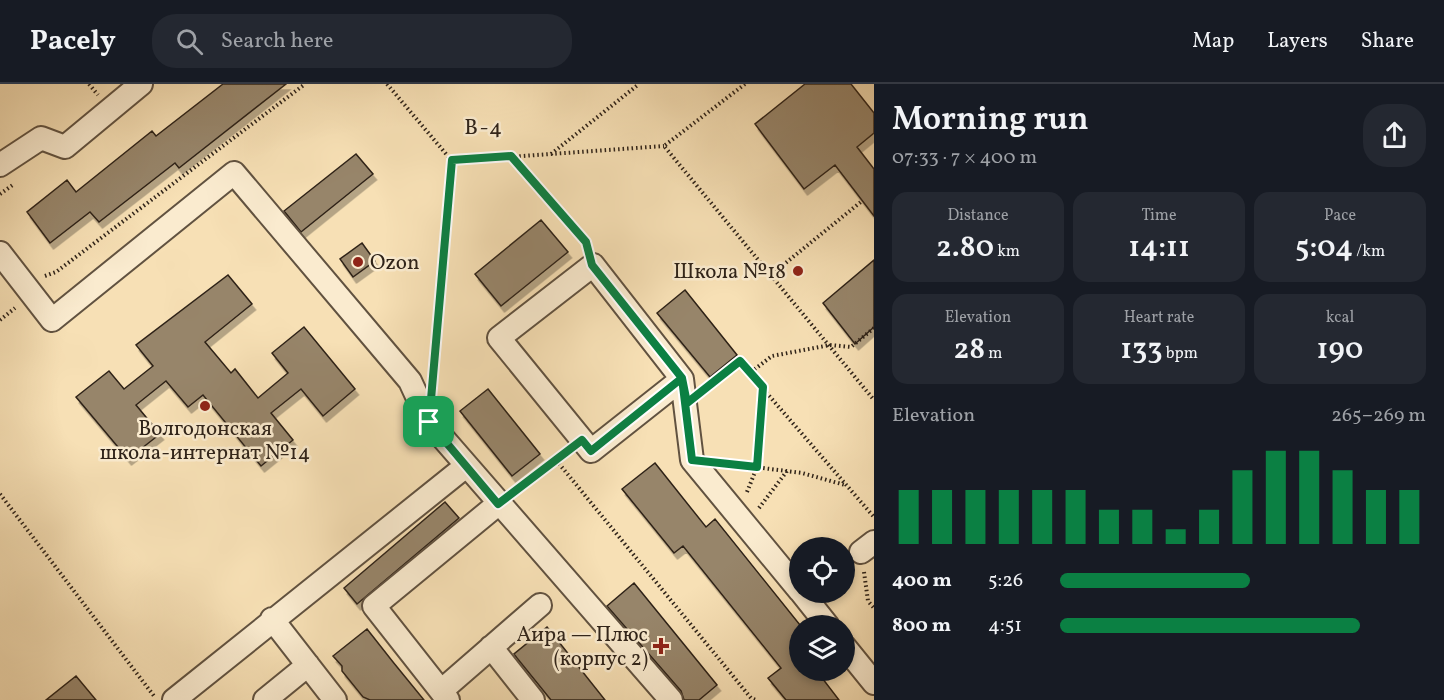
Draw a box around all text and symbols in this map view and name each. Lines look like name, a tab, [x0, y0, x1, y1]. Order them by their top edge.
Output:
search box	[152, 14, 572, 68]
text: Pacely	[30, 22, 116, 61]
icon: search	[173, 25, 206, 58]
text: Search here	[221, 26, 334, 57]
text: Map	[1192, 27, 1234, 56]
text: Layers	[1267, 27, 1328, 56]
text: Share	[1361, 27, 1414, 56]
text: Morning run	[892, 98, 1089, 144]
button: share	[1363, 104, 1426, 167]
district label: В-4	[464, 113, 504, 144]
text: 07:33 · 7 × 400 m	[892, 144, 1037, 172]
text: Distance	[947, 205, 1009, 227]
text: Time	[1141, 205, 1177, 227]
text: Pace	[1324, 205, 1356, 227]
text: 2.80	[936, 227, 994, 269]
text: 14:11	[1128, 227, 1190, 269]
text: 5:04	[1295, 227, 1353, 269]
text: km	[994, 241, 1020, 263]
text: /km	[1353, 241, 1385, 263]
place label: Ozon	[370, 249, 420, 278]
marker: Ozon	[351, 255, 365, 269]
place label: Школа №18	[673, 258, 786, 287]
marker: Школа №18	[791, 264, 805, 278]
text: Elevation	[945, 307, 1011, 329]
text: Heart rate	[1124, 307, 1194, 329]
text: kcal	[1326, 307, 1354, 329]
text: 28	[953, 329, 985, 371]
text: 133	[1120, 329, 1163, 371]
text: 190	[1317, 329, 1363, 371]
text: m	[985, 343, 1003, 365]
text: bpm	[1163, 343, 1198, 365]
pin	[403, 396, 454, 447]
marker: Волгодонская школа-интернат №14	[198, 399, 212, 413]
text: Elevation	[892, 402, 975, 430]
text: 265–269 m	[1331, 402, 1426, 430]
icon: arrive	[412, 405, 445, 438]
place label: Волгодонская школа-интернат №14	[100, 415, 310, 468]
map controls	[789, 537, 855, 681]
button: locate	[789, 537, 855, 603]
text: 400 m	[892, 567, 952, 595]
text: 5:26	[988, 567, 1023, 595]
text: 800 m	[892, 612, 951, 640]
text: 4:51	[988, 612, 1022, 640]
button: layers	[789, 615, 855, 681]
place label: Аира — Плюс (корпус 2)	[517, 621, 648, 674]
marker: Аира — Плюс (корпус 2)	[652, 637, 670, 655]

